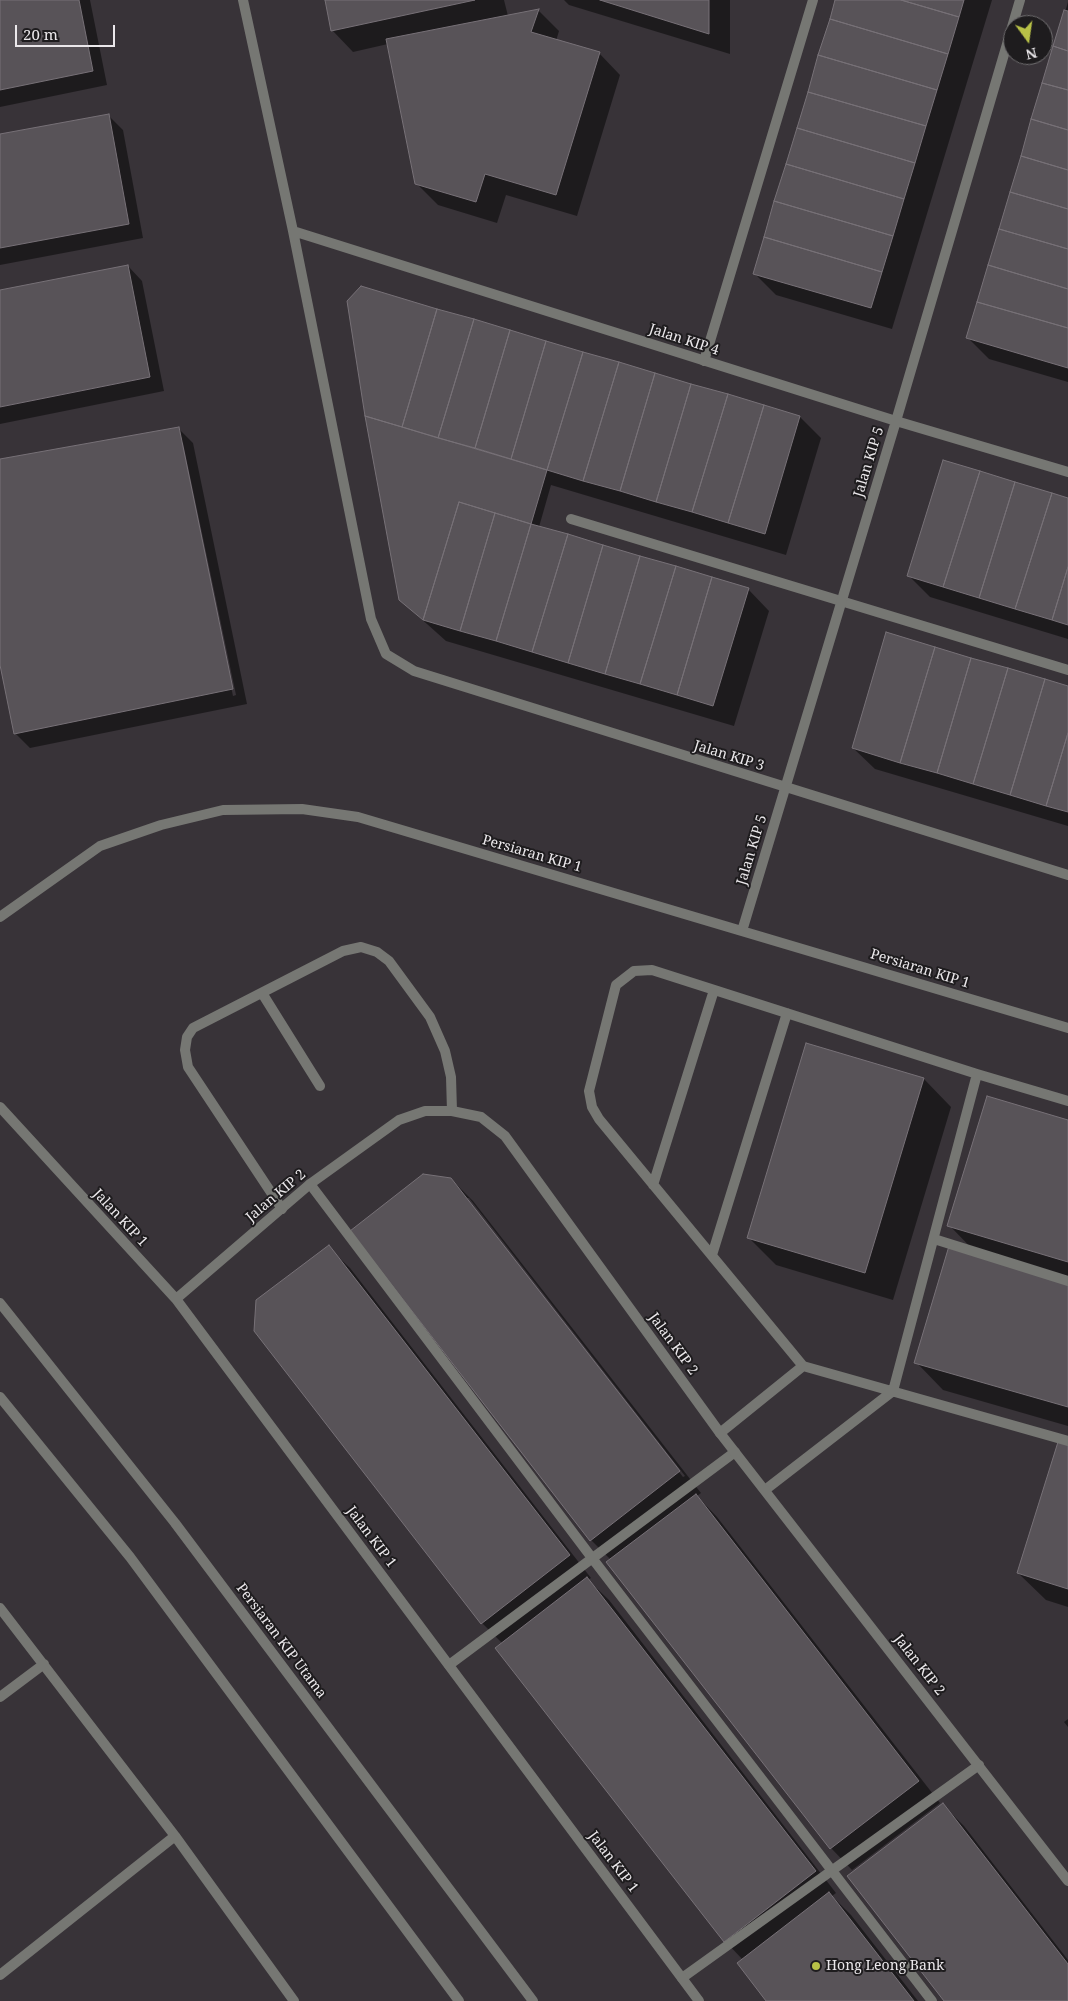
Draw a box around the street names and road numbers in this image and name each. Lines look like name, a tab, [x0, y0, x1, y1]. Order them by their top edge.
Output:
street label: Jalan KIP 4	[647, 321, 721, 359]
street label: Jalan KIP 5	[850, 425, 888, 499]
street label: Jalan KIP 3	[692, 737, 766, 775]
street label: Jalan KIP 5	[733, 813, 771, 887]
street label: Persiaran KIP 1	[480, 832, 584, 876]
street label: Persiaran KIP 1	[868, 946, 972, 992]
street label: Jalan KIP 2	[243, 1166, 309, 1226]
street label: Jalan KIP 1	[89, 1186, 151, 1250]
street label: Jalan KIP 2	[645, 1310, 701, 1378]
street label: Jalan KIP 1	[342, 1503, 400, 1571]
street label: Persiaran KIP Utama	[232, 1580, 330, 1702]
street label: Jalan KIP 2	[890, 1631, 948, 1699]
street label: Jalan KIP 1	[584, 1828, 642, 1896]

